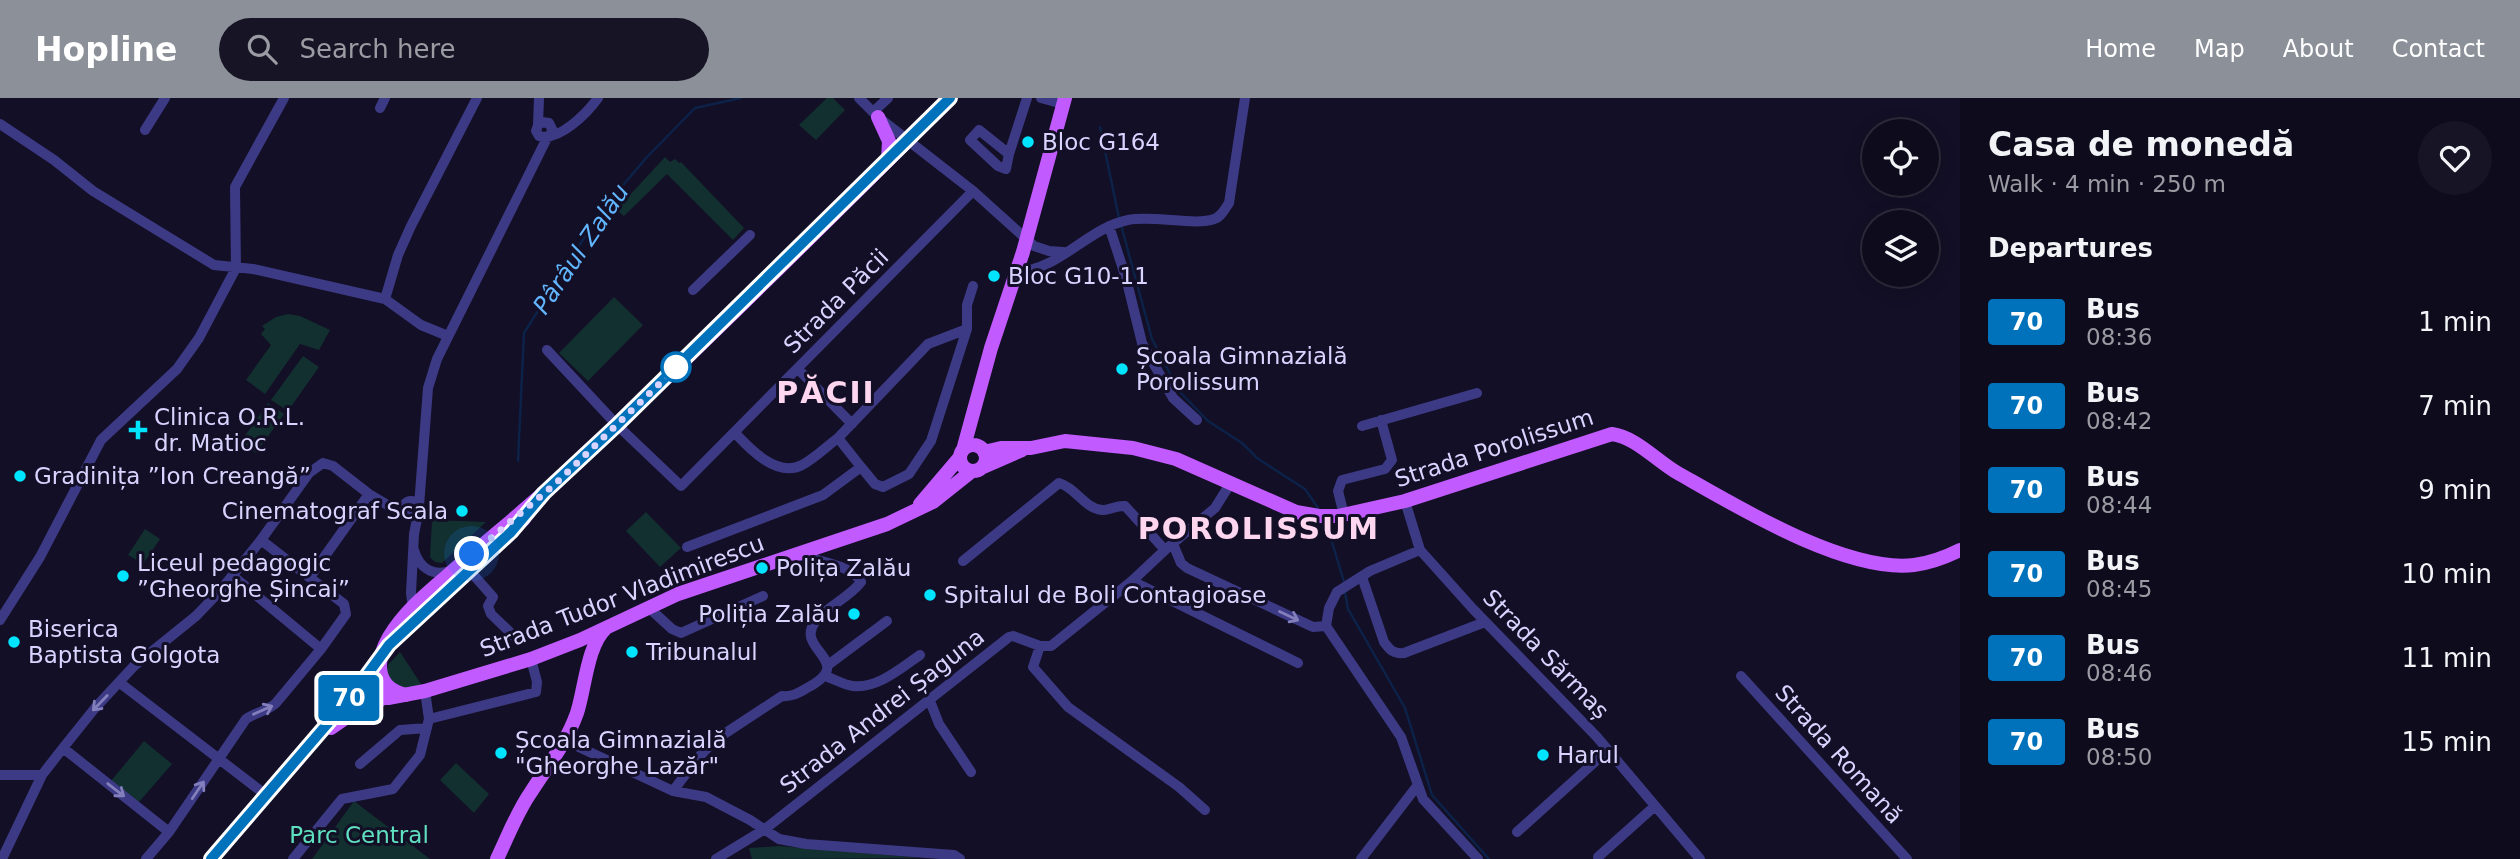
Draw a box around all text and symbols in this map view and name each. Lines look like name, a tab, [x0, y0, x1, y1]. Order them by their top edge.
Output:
search box	[219, 18, 709, 81]
text: Hopline	[35, 30, 177, 69]
icon: search	[243, 30, 281, 68]
text: Search here	[299, 34, 456, 64]
text: Home	[2085, 35, 2156, 63]
text: Map	[2194, 35, 2245, 63]
text: About	[2283, 35, 2354, 63]
text: Contact	[2392, 35, 2485, 63]
map controls	[1862, 119, 1939, 287]
button: locate	[1862, 119, 1939, 196]
button: heart	[2418, 121, 2492, 195]
text: Casa de monedă	[1988, 125, 2294, 164]
place label: Bloc G164	[1042, 129, 1160, 155]
marker: Bloc G164	[1020, 134, 1036, 150]
text: Walk · 4 min · 250 m	[1988, 171, 2226, 197]
water label: Pârâul Zalău	[527, 179, 635, 319]
button: layers	[1862, 210, 1939, 287]
text: Departures	[1988, 233, 2153, 263]
street label: Strada Păcii	[779, 244, 893, 358]
place label: Bloc G10-11	[1008, 263, 1149, 289]
marker: Bloc G10-11	[986, 268, 1002, 284]
text: Bus	[2086, 294, 2140, 324]
text: 1 min	[2418, 307, 2492, 337]
text: 70	[2010, 308, 2043, 336]
text: 08:36	[2086, 324, 2152, 350]
place label: Școala Gimnazială Porolissum	[1136, 343, 1348, 395]
unlabelled marker	[661, 352, 691, 382]
marker: Școala Gimnazială Porolissum	[1114, 361, 1130, 377]
district label: PĂCII	[776, 374, 876, 410]
text: Bus	[2086, 378, 2140, 408]
text: 7 min	[2418, 391, 2492, 421]
text: 70	[2010, 392, 2043, 420]
place label: Clinica O.R.L. dr. Matioc	[154, 404, 305, 456]
street label: Strada Porolissum	[1392, 404, 1596, 492]
text: 08:42	[2086, 408, 2152, 434]
marker: Clinica O.R.L. dr. Matioc	[128, 420, 148, 440]
text: Bus	[2086, 462, 2140, 492]
place label: Gradinița ”Ion Creangă”	[34, 463, 311, 490]
marker: Gradinița ”Ion Creangă”	[12, 468, 28, 484]
text: 9 min	[2418, 475, 2492, 505]
text: 70	[2010, 476, 2043, 504]
text: 08:44	[2086, 492, 2152, 518]
place label: Cinematograf Scala	[222, 498, 448, 524]
marker: Cinematograf Scala	[454, 503, 470, 519]
district label: POROLISSUM	[1138, 511, 1380, 546]
street label: Strada Tudor Vladimirescu	[476, 530, 768, 662]
your location	[454, 536, 489, 571]
text: Bus	[2086, 546, 2140, 576]
place label: Liceul pedagogic ”Gheorghe Șincai”	[137, 550, 350, 602]
place label: Polița Zalău	[776, 555, 911, 582]
text: 10 min	[2402, 559, 2492, 589]
marker: Polița Zalău	[754, 560, 770, 576]
text: 70	[2010, 560, 2043, 588]
marker: Liceul pedagogic ”Gheorghe Șincai”	[115, 568, 131, 584]
text: 08:45	[2086, 576, 2152, 602]
place label: Spitalul de Boli Contagioase	[944, 582, 1266, 608]
street label: Strada Sărmaș	[1478, 584, 1614, 724]
marker: Spitalul de Boli Contagioase	[922, 587, 938, 603]
place label: Poliția Zalău	[698, 601, 840, 628]
marker: Poliția Zalău	[846, 606, 862, 622]
one-way arrow	[1278, 610, 1299, 623]
place label: Biserica Baptista Golgota	[28, 616, 220, 668]
street label: Strada Andrei Șaguna	[775, 623, 989, 799]
text: Bus	[2086, 630, 2140, 660]
marker: Biserica Baptista Golgota	[6, 634, 22, 650]
place label: Tribunalul	[645, 639, 758, 665]
text: 11 min	[2402, 643, 2492, 673]
marker: Tribunalul	[624, 644, 640, 660]
text: 70	[2010, 644, 2043, 672]
text: 08:46	[2086, 660, 2152, 686]
line badge: 70	[318, 675, 380, 721]
street label: Strada Romană	[1770, 679, 1908, 829]
text: 70	[332, 684, 366, 712]
one-way arrow	[92, 695, 109, 712]
one-way arrow	[252, 703, 273, 716]
text: Bus	[2086, 714, 2140, 744]
place label: Școala Gimnazială "Gheorghe Lazăr"	[515, 727, 727, 779]
text: 15 min	[2402, 727, 2492, 757]
text: 70	[2010, 728, 2043, 756]
place label: Harul	[1557, 742, 1619, 768]
text: 08:50	[2086, 744, 2152, 770]
marker: Școala Gimnazială "Gheorghe Lazăr"	[493, 745, 509, 761]
marker: Harul	[1535, 747, 1551, 763]
one-way arrow	[191, 781, 205, 801]
one-way arrow	[106, 783, 124, 798]
park label: Parc Central	[289, 822, 429, 848]

